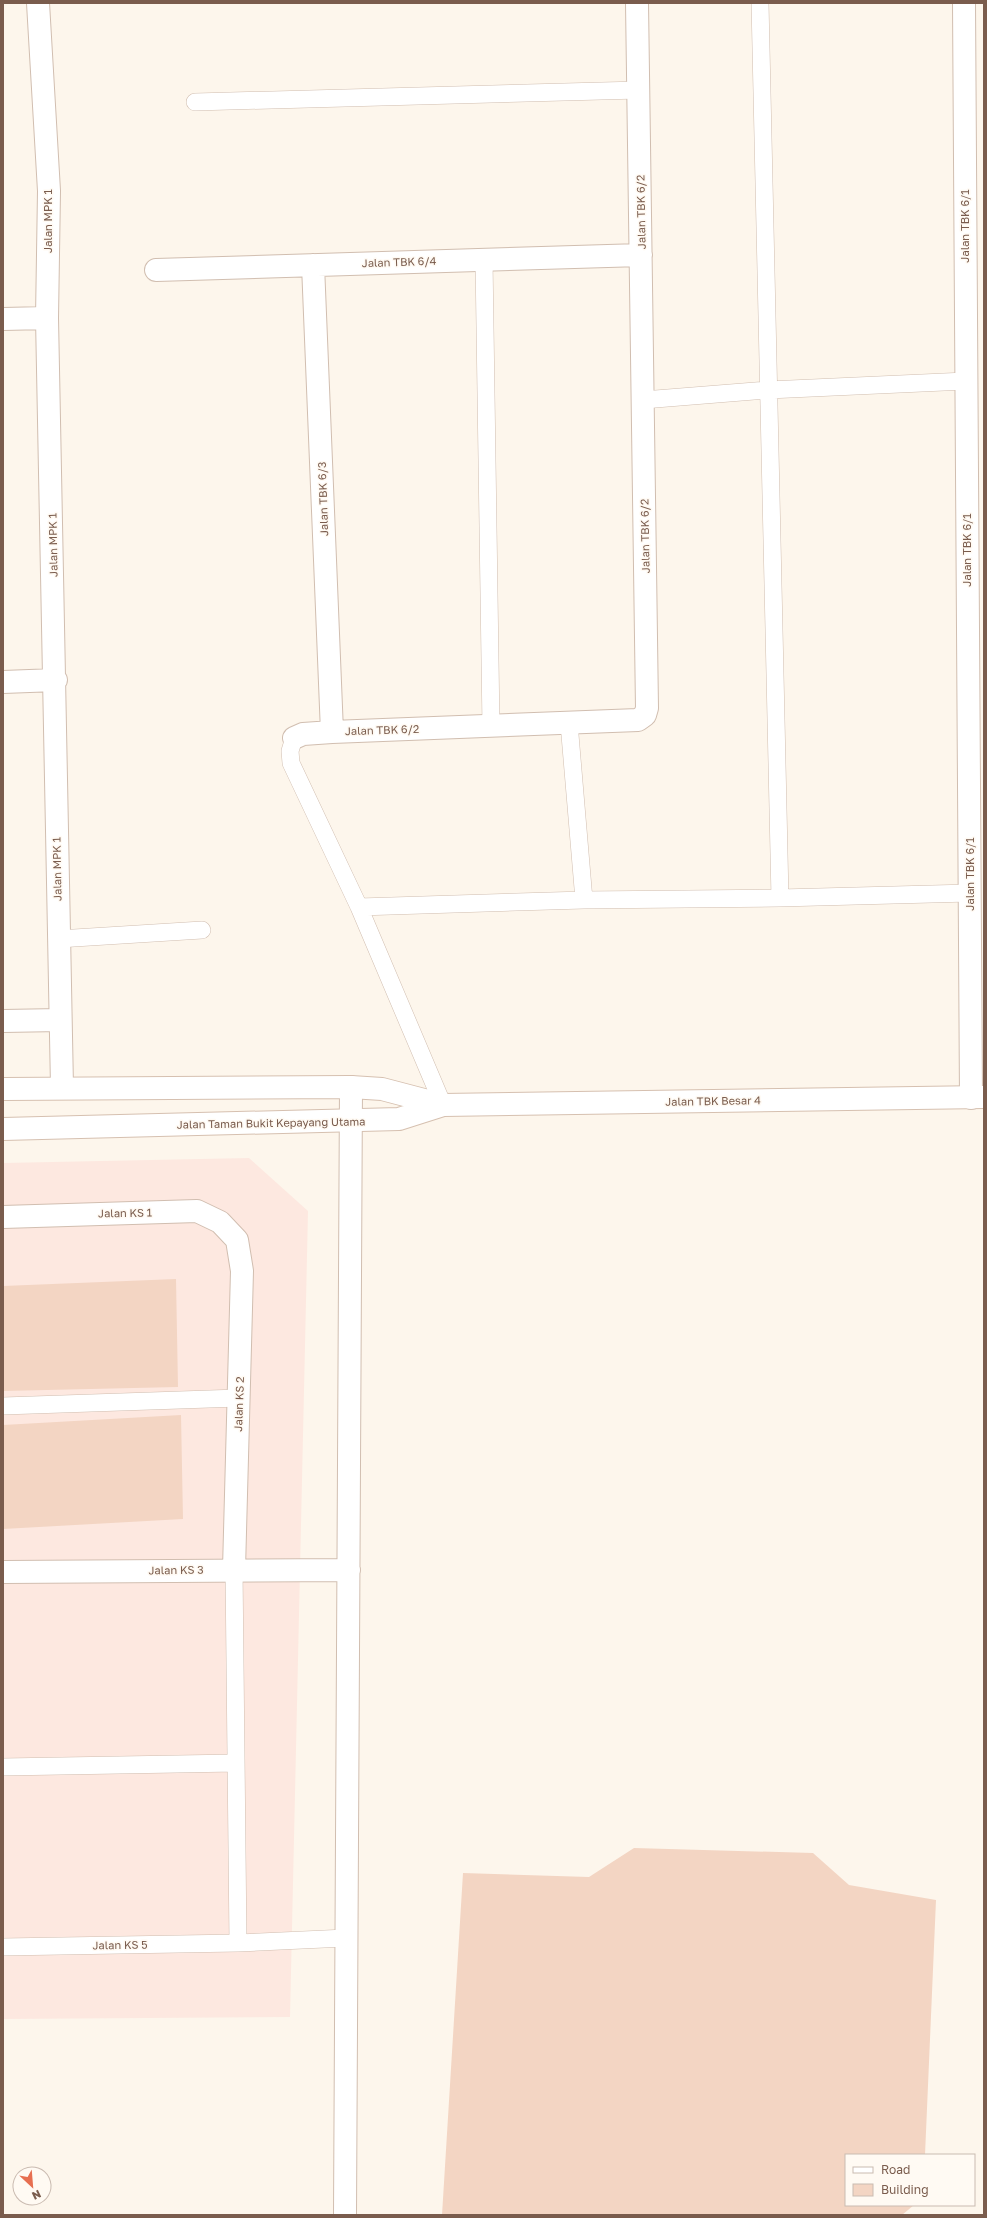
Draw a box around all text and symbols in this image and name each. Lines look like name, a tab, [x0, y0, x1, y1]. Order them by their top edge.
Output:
street label: Jalan TBK 6/2	[633, 175, 648, 249]
street label: Jalan MPK 1	[41, 189, 54, 253]
street label: Jalan TBK 6/1	[958, 189, 971, 263]
street label: Jalan TBK 6/4	[361, 254, 437, 269]
street label: Jalan TBK 6/3	[315, 462, 330, 536]
street label: Jalan TBK 6/2	[637, 499, 652, 573]
street label: Jalan MPK 1	[45, 513, 60, 577]
street label: Jalan TBK 6/1	[960, 513, 973, 587]
street label: Jalan TBK 6/2	[345, 722, 419, 737]
street label: Jalan MPK 1	[49, 837, 64, 901]
street label: Jalan TBK 6/1	[963, 837, 976, 911]
street label: Jalan TBK Besar 4	[665, 1093, 761, 1108]
street label: Jalan Taman Bukit Kepayang Utama	[176, 1114, 366, 1131]
street label: Jalan KS 1	[98, 1206, 152, 1219]
street label: Jalan KS 2	[231, 1376, 246, 1432]
street label: Jalan KS 3	[148, 1563, 204, 1576]
street label: Jalan KS 5	[92, 1938, 148, 1951]
legend	[845, 2154, 975, 2206]
text: Road	[881, 2162, 910, 2177]
north arrow	[12, 2166, 52, 2206]
text: Building	[881, 2182, 929, 2197]
text: N	[30, 2188, 43, 2203]

